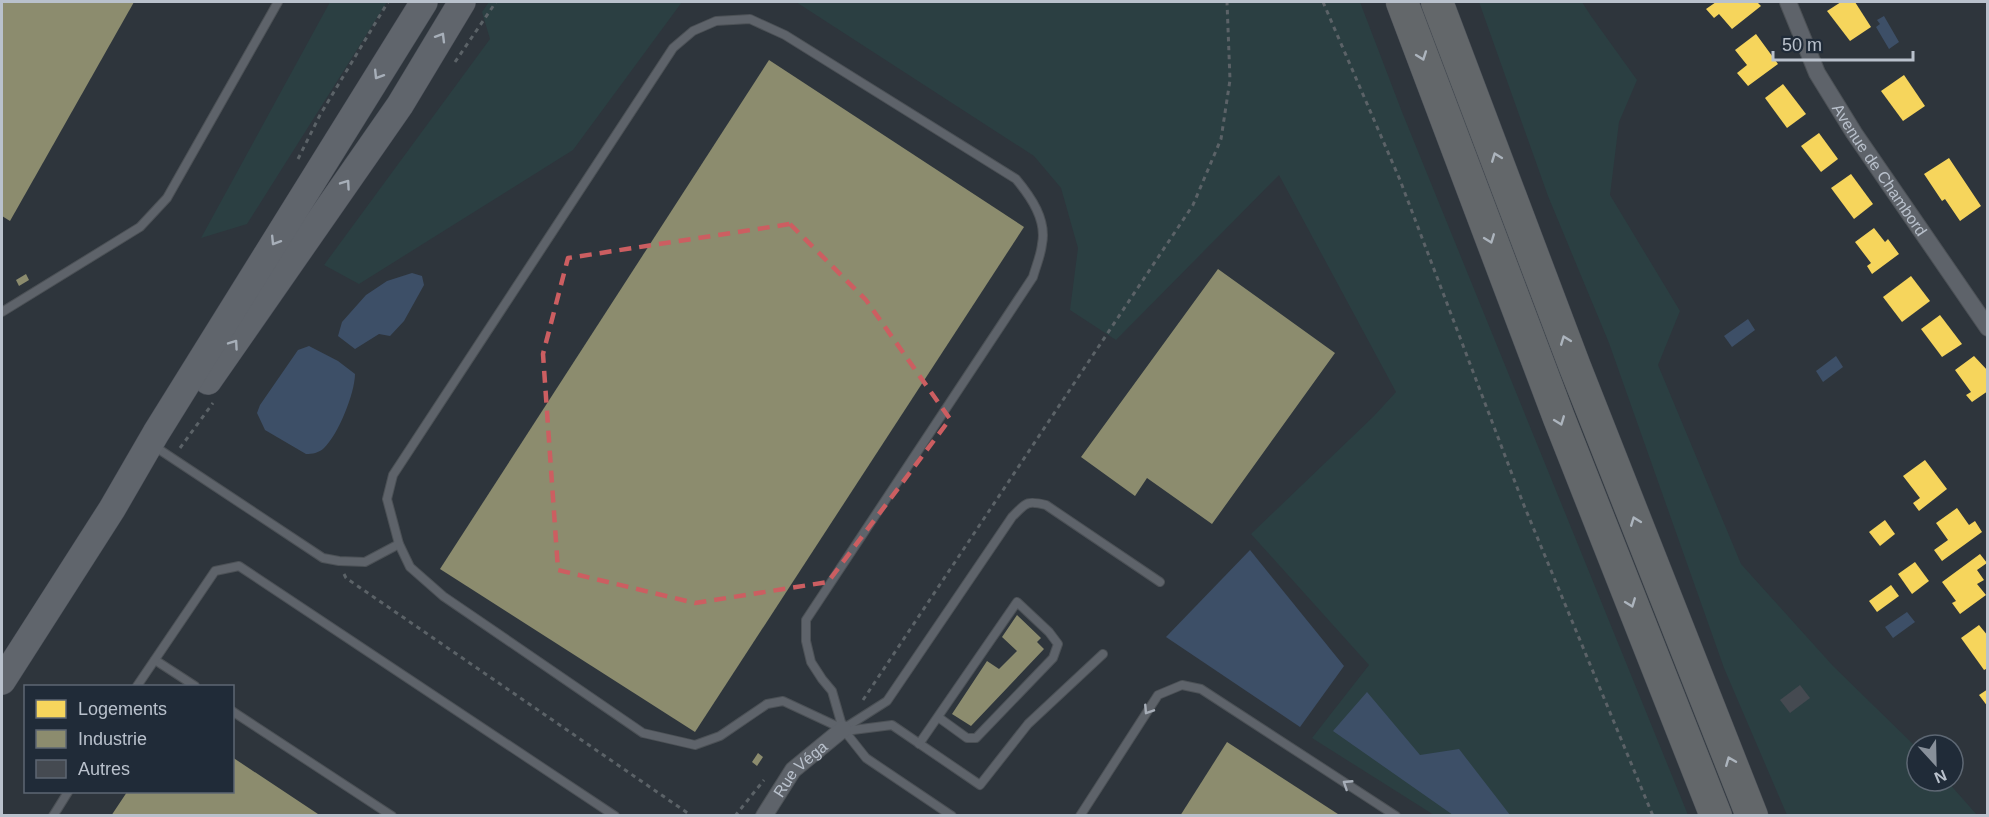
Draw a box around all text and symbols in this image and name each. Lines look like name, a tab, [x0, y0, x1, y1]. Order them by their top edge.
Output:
scale bar	[1773, 24, 1912, 62]
one-way arrow	[434, 33, 446, 43]
text: 50 m	[1782, 35, 1822, 55]
one-way arrow	[1415, 50, 1427, 61]
one-way arrow	[374, 69, 386, 79]
street label: Avenue de Chambord	[1829, 101, 1930, 239]
one-way arrow	[1491, 152, 1503, 163]
one-way arrow	[339, 179, 350, 190]
one-way arrow	[1483, 233, 1496, 244]
one-way arrow	[271, 235, 283, 245]
one-way arrow	[1560, 335, 1572, 346]
one-way arrow	[227, 339, 238, 350]
one-way arrow	[1553, 415, 1566, 426]
one-way arrow	[1630, 517, 1643, 527]
one-way arrow	[1624, 596, 1636, 607]
legend	[24, 685, 234, 793]
text: Logements	[78, 699, 167, 719]
one-way arrow	[1145, 703, 1156, 714]
text: Industrie	[78, 729, 147, 749]
north arrow	[1905, 733, 1965, 793]
street label: Rue Véga	[770, 737, 830, 800]
one-way arrow	[1725, 757, 1737, 768]
text: Autres	[78, 759, 130, 779]
text: N	[1932, 766, 1949, 786]
one-way arrow	[1343, 779, 1353, 791]

